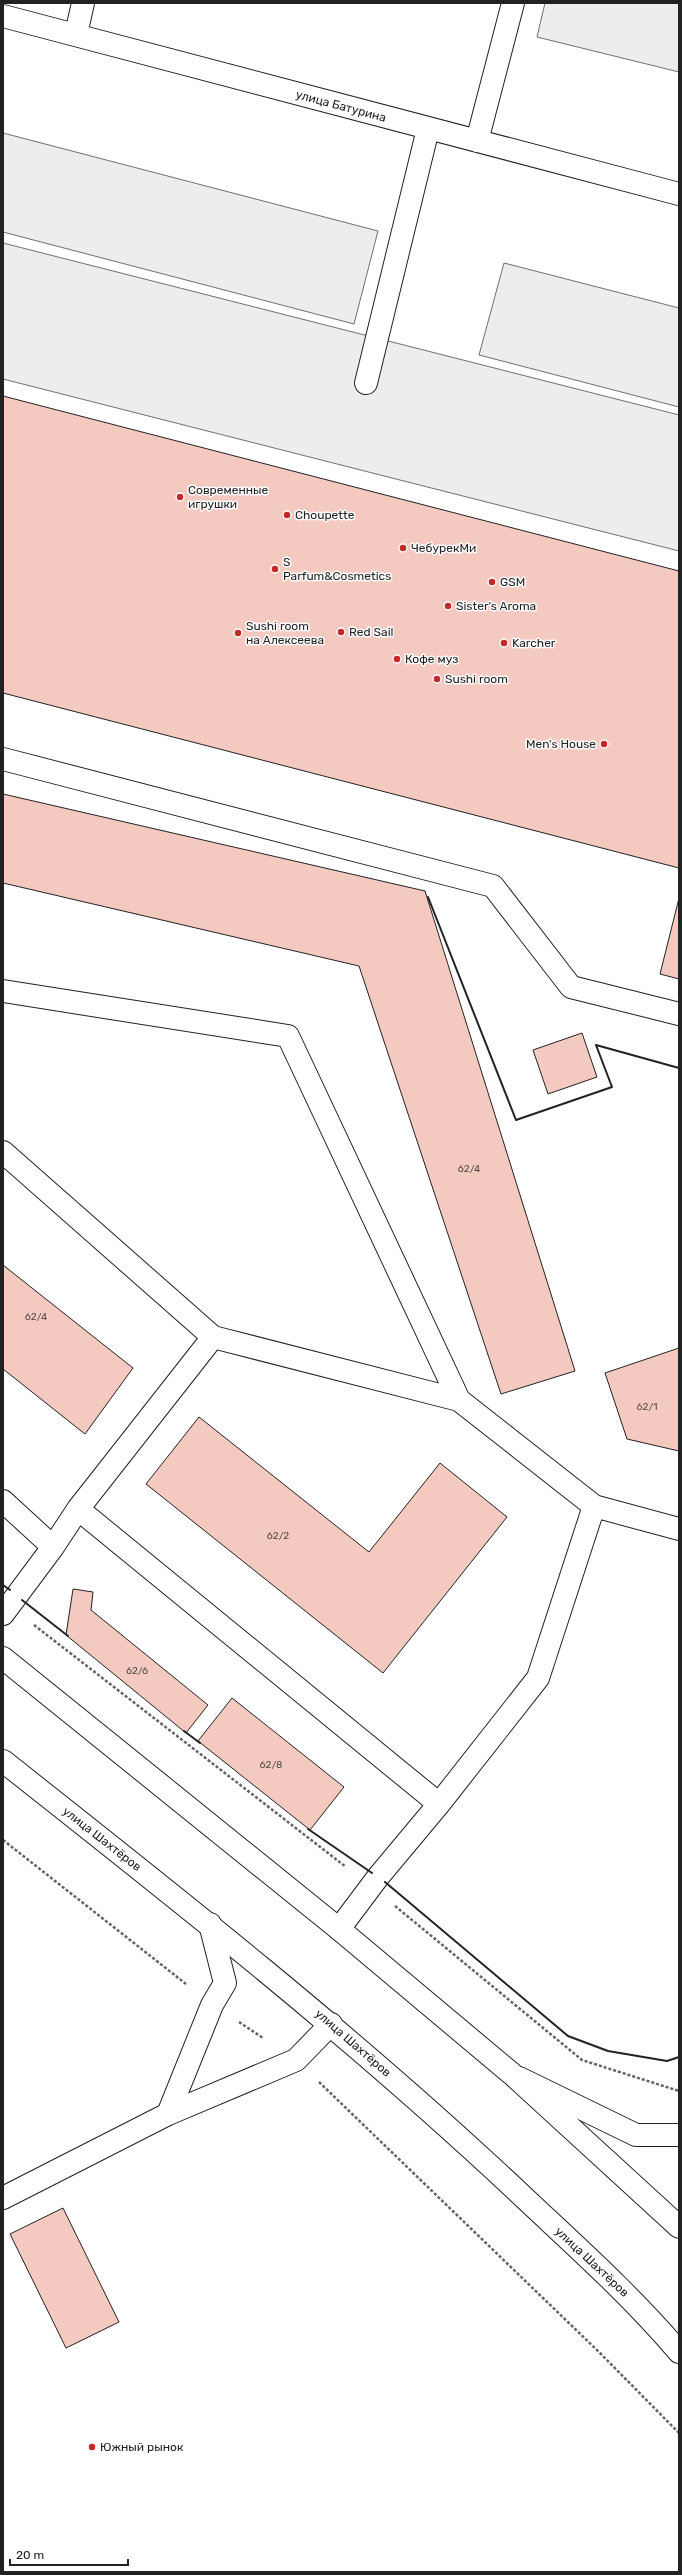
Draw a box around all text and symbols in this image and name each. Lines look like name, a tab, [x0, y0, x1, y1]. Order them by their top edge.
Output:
street label: улица Батурина	[294, 87, 388, 125]
place label: Современные игрушки	[188, 483, 269, 511]
marker: Современные игрушки	[175, 492, 185, 502]
place label: Choupette	[295, 508, 355, 522]
marker: Choupette	[282, 510, 292, 520]
place label: ЧебурекМи	[411, 541, 476, 555]
marker: ЧебурекМи	[398, 543, 408, 553]
place label: S Parfum&Cosmetics	[283, 555, 391, 583]
marker: S Parfum&Cosmetics	[270, 564, 280, 574]
place label: GSM	[500, 575, 525, 589]
marker: GSM	[487, 577, 497, 587]
place label: Sister's Aroma	[456, 599, 536, 613]
marker: Sister's Aroma	[443, 601, 453, 611]
place label: Sushi room на Алексеева	[246, 619, 324, 647]
place label: Red Sail	[349, 625, 394, 639]
marker: Red Sail	[336, 627, 346, 637]
marker: Sushi room на Алексеева	[233, 628, 243, 638]
place label: Karcher	[512, 636, 556, 650]
marker: Karcher	[499, 638, 509, 648]
place label: Кофе муз	[405, 652, 458, 666]
marker: Кофе муз	[392, 654, 402, 664]
place label: Sushi room	[445, 672, 508, 686]
marker: Sushi room	[432, 674, 442, 684]
place label: Men's House	[526, 737, 596, 751]
marker: Men's House	[599, 739, 609, 749]
house number: 62/4	[458, 1163, 480, 1175]
house number: 62/4	[25, 1311, 47, 1323]
house number: 62/1	[637, 1401, 657, 1413]
house number: 62/2	[267, 1530, 289, 1542]
house number: 62/6	[126, 1665, 148, 1677]
house number: 62/8	[260, 1759, 282, 1771]
street label: улица Шахтёров	[60, 1804, 144, 1874]
street label: улица Шахтёров	[312, 2006, 394, 2080]
street label: улица Шахтёров	[552, 2224, 632, 2300]
place label: Южный рынок	[100, 2440, 184, 2454]
marker: Южный рынок	[87, 2442, 97, 2452]
scale bar	[10, 2541, 128, 2567]
text: 20 m	[16, 2548, 44, 2562]

